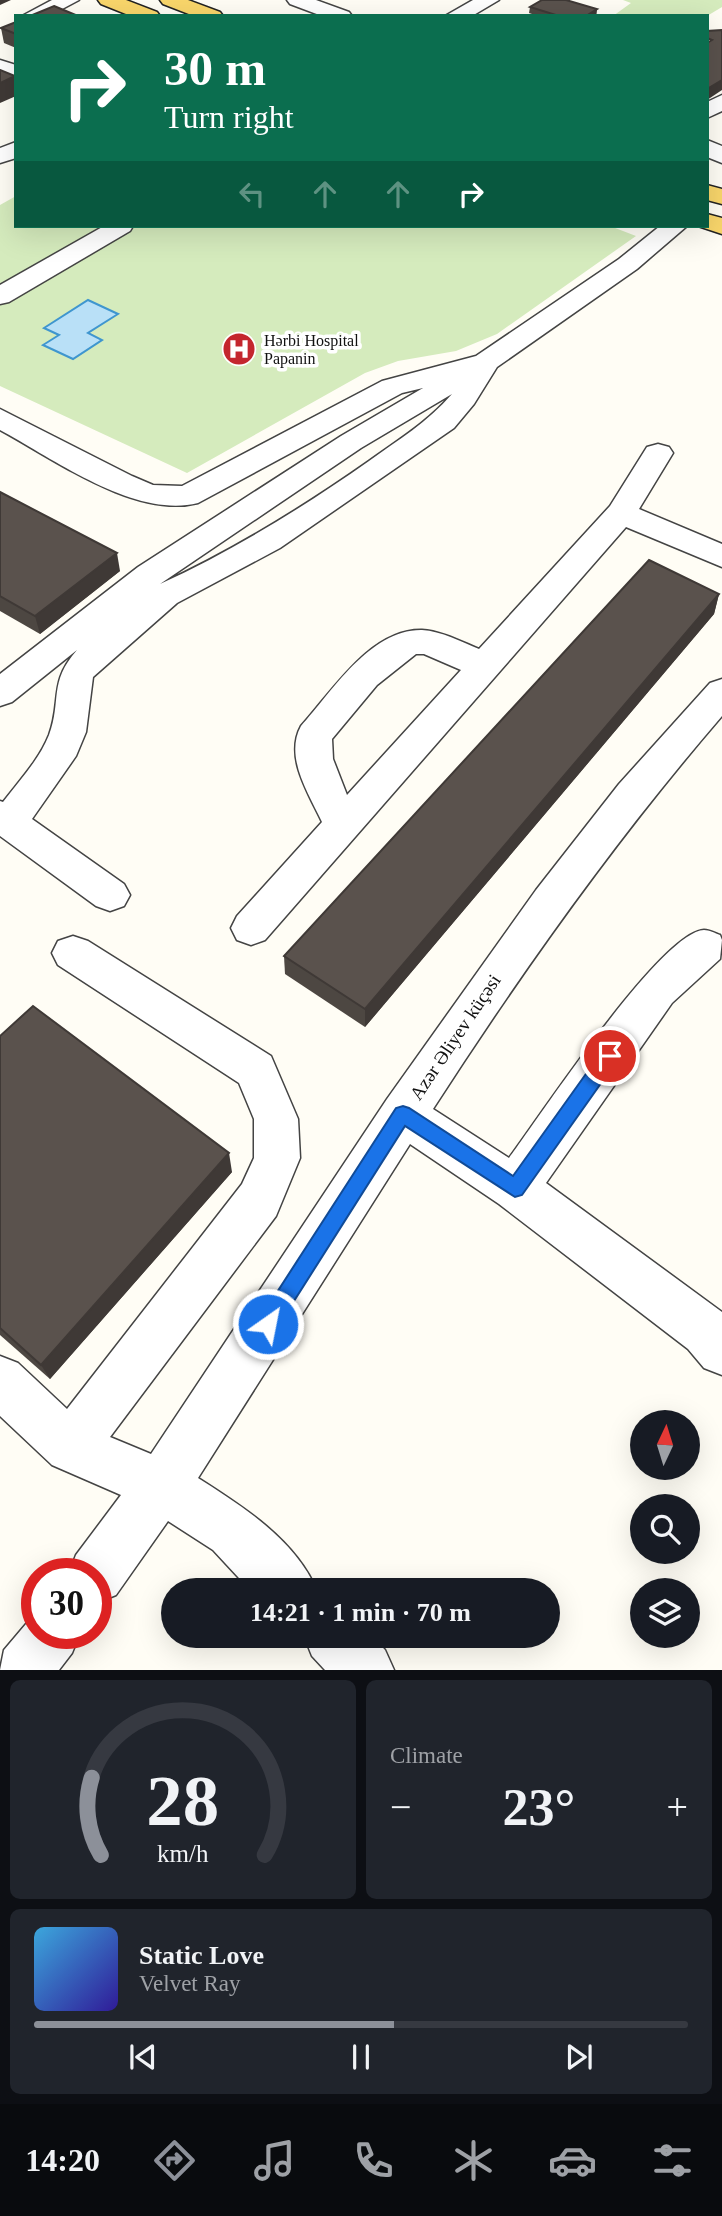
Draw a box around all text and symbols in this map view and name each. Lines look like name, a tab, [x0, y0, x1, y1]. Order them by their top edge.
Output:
text: 30 m	[164, 41, 266, 96]
icon: right	[49, 42, 140, 133]
text: Turn right	[164, 99, 294, 135]
icon: left	[233, 175, 271, 213]
icon: ahead	[306, 175, 344, 213]
icon: ahead	[379, 175, 417, 213]
icon: right	[452, 175, 490, 213]
hospital icon: Hərbi Hospital Papanin	[220, 330, 258, 368]
place label: Hərbi Hospital Papanin	[264, 332, 359, 368]
street label: Azər Əliyev küçəsi	[405, 970, 505, 1104]
pin	[580, 1026, 640, 1086]
icon: arrive	[591, 1037, 629, 1075]
position arrow	[231, 1287, 305, 1361]
north arrow	[630, 1410, 700, 1480]
map controls	[630, 1410, 700, 1648]
button: search	[630, 1494, 700, 1564]
speed limit sign: 30	[21, 1558, 112, 1649]
button: layers	[630, 1578, 700, 1648]
text: 14:21 · 1 min · 70 m	[250, 1598, 471, 1627]
text: Climate	[390, 1743, 463, 1768]
text: 28	[147, 1761, 219, 1842]
text: 23°	[503, 1779, 575, 1836]
text: −	[390, 1786, 411, 1828]
text: +	[667, 1786, 688, 1828]
text: km/h	[157, 1840, 209, 1867]
text: Static Love	[139, 1941, 264, 1970]
text: Velvet Ray	[139, 1971, 241, 1996]
icon: previous	[124, 2038, 162, 2076]
icon: pause	[342, 2038, 380, 2076]
icon: next	[560, 2038, 598, 2076]
icon: directions	[150, 2136, 199, 2185]
icon: music	[250, 2136, 299, 2185]
icon: phone	[349, 2136, 398, 2185]
icon: climate	[449, 2136, 498, 2185]
icon: car	[548, 2136, 597, 2185]
icon: filters	[648, 2136, 697, 2185]
text: 14:20	[25, 2142, 100, 2178]

